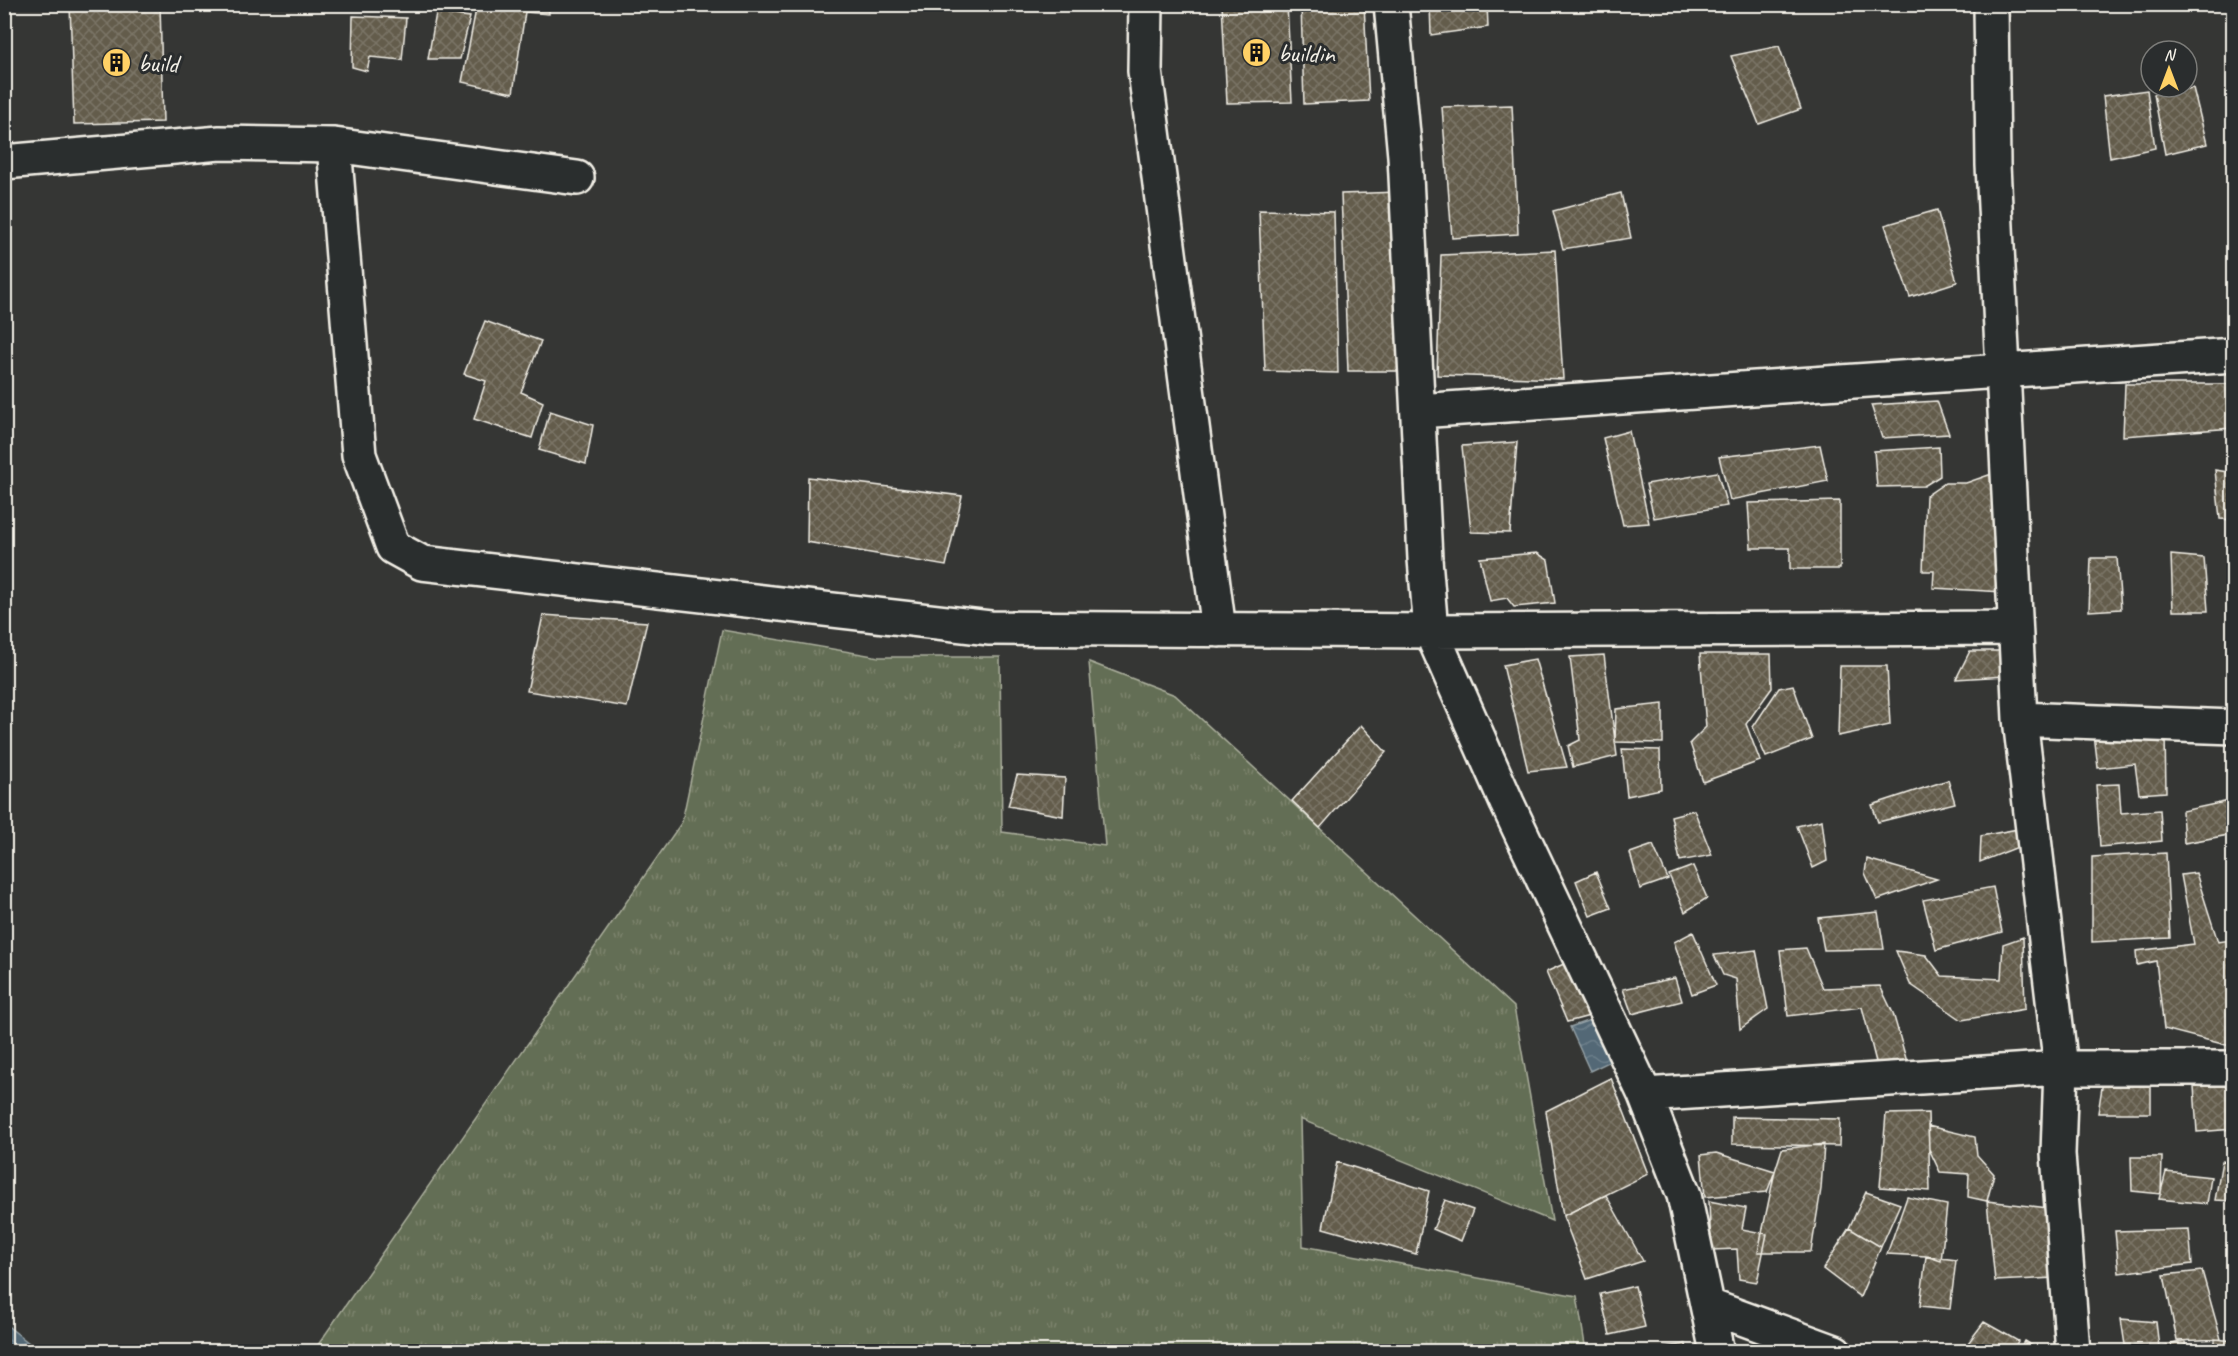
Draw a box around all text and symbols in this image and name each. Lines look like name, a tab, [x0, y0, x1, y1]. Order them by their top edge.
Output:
building icon: buildin	[1241, 37, 1273, 69]
place label: buildin	[1278, 37, 1336, 70]
north arrow	[2139, 39, 2199, 99]
text: N	[2164, 45, 2177, 65]
building icon: build	[101, 47, 133, 79]
place label: build	[138, 47, 182, 80]

